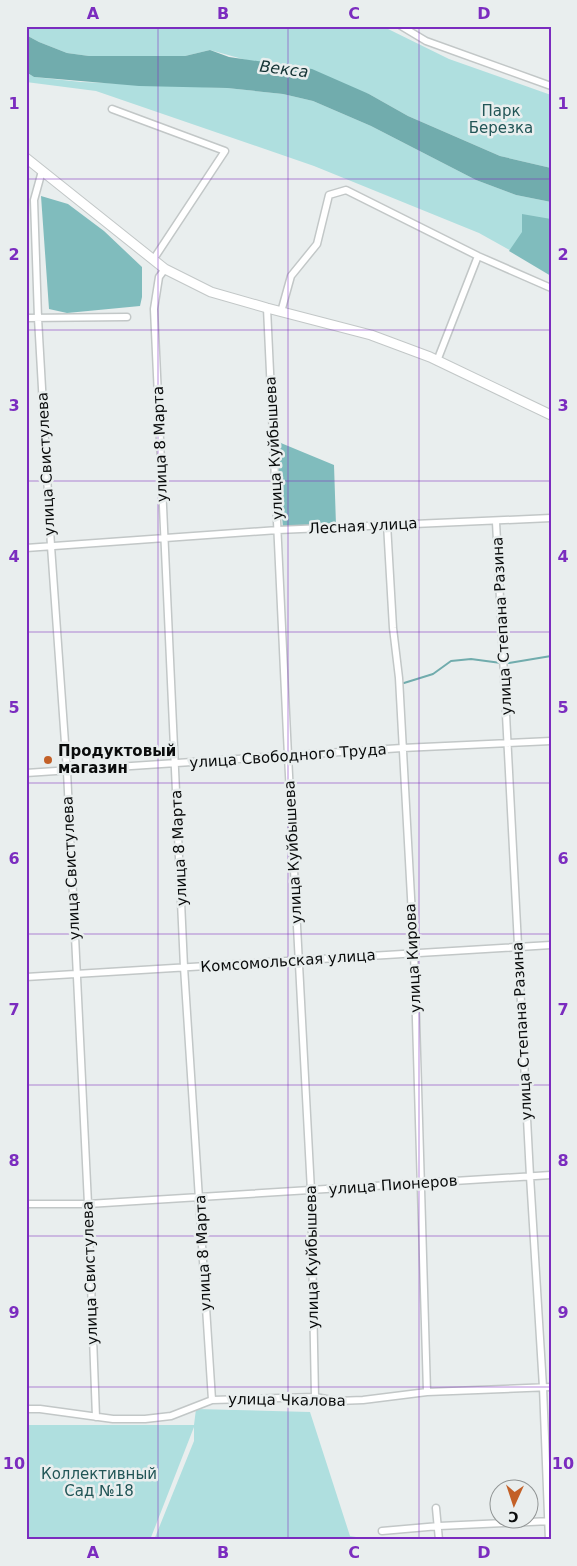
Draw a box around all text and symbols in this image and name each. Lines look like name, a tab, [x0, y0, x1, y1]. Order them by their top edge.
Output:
text: A	[87, 4, 100, 23]
text: B	[217, 4, 229, 23]
text: C	[348, 4, 360, 23]
text: D	[477, 4, 491, 23]
water label: Векса	[258, 57, 310, 81]
text: 1	[8, 94, 20, 113]
text: 1	[557, 94, 569, 113]
park label: Парк Березка	[469, 102, 533, 137]
text: 2	[8, 245, 20, 264]
text: 2	[557, 245, 569, 264]
street label: улица Куйбышева	[261, 376, 287, 520]
street label: улица 8 Марта	[149, 386, 171, 502]
street label: улица Свистулева	[33, 392, 59, 536]
text: 3	[8, 396, 20, 415]
text: 3	[557, 396, 569, 415]
street label: Лесная улица	[308, 514, 418, 538]
street label: улица Степана Разина	[488, 536, 516, 716]
text: 4	[8, 547, 20, 566]
text: 4	[557, 547, 569, 566]
text: 5	[8, 698, 20, 717]
text: 5	[557, 698, 569, 717]
street label: улица Свободного Труда	[189, 740, 387, 772]
place label: Продуктовый магазин	[58, 742, 176, 777]
marker: Продуктовый магазин	[42, 754, 54, 766]
street label: улица Куйбышева	[280, 780, 306, 924]
street label: улица 8 Марта	[167, 789, 191, 907]
street label: улица Свистулева	[58, 796, 84, 940]
text: 6	[8, 849, 20, 868]
text: 6	[557, 849, 569, 868]
street label: улица Кирова	[401, 903, 425, 1013]
street label: улица Степана Разина	[508, 941, 536, 1121]
street label: Комсомольская улица	[200, 946, 376, 976]
text: 7	[8, 1000, 20, 1019]
text: 7	[557, 1000, 569, 1019]
text: 8	[8, 1151, 20, 1170]
text: 8	[557, 1151, 569, 1170]
street label: улица Пионеров	[328, 1172, 458, 1198]
street label: улица Куйбышева	[302, 1185, 322, 1329]
street label: улица 8 Марта	[191, 1194, 215, 1312]
street label: улица Свистулева	[78, 1201, 102, 1345]
text: 9	[8, 1303, 20, 1322]
text: 9	[557, 1303, 569, 1322]
street label: улица Чкалова	[228, 1390, 346, 1410]
text: 10	[3, 1454, 25, 1473]
text: 10	[552, 1454, 574, 1473]
park label: Коллективный Сад №18	[41, 1465, 157, 1500]
north arrow	[490, 1478, 540, 1528]
text: С	[508, 1509, 519, 1525]
text: A	[87, 1543, 100, 1562]
text: B	[217, 1543, 229, 1562]
text: C	[348, 1543, 360, 1562]
text: D	[477, 1543, 491, 1562]

